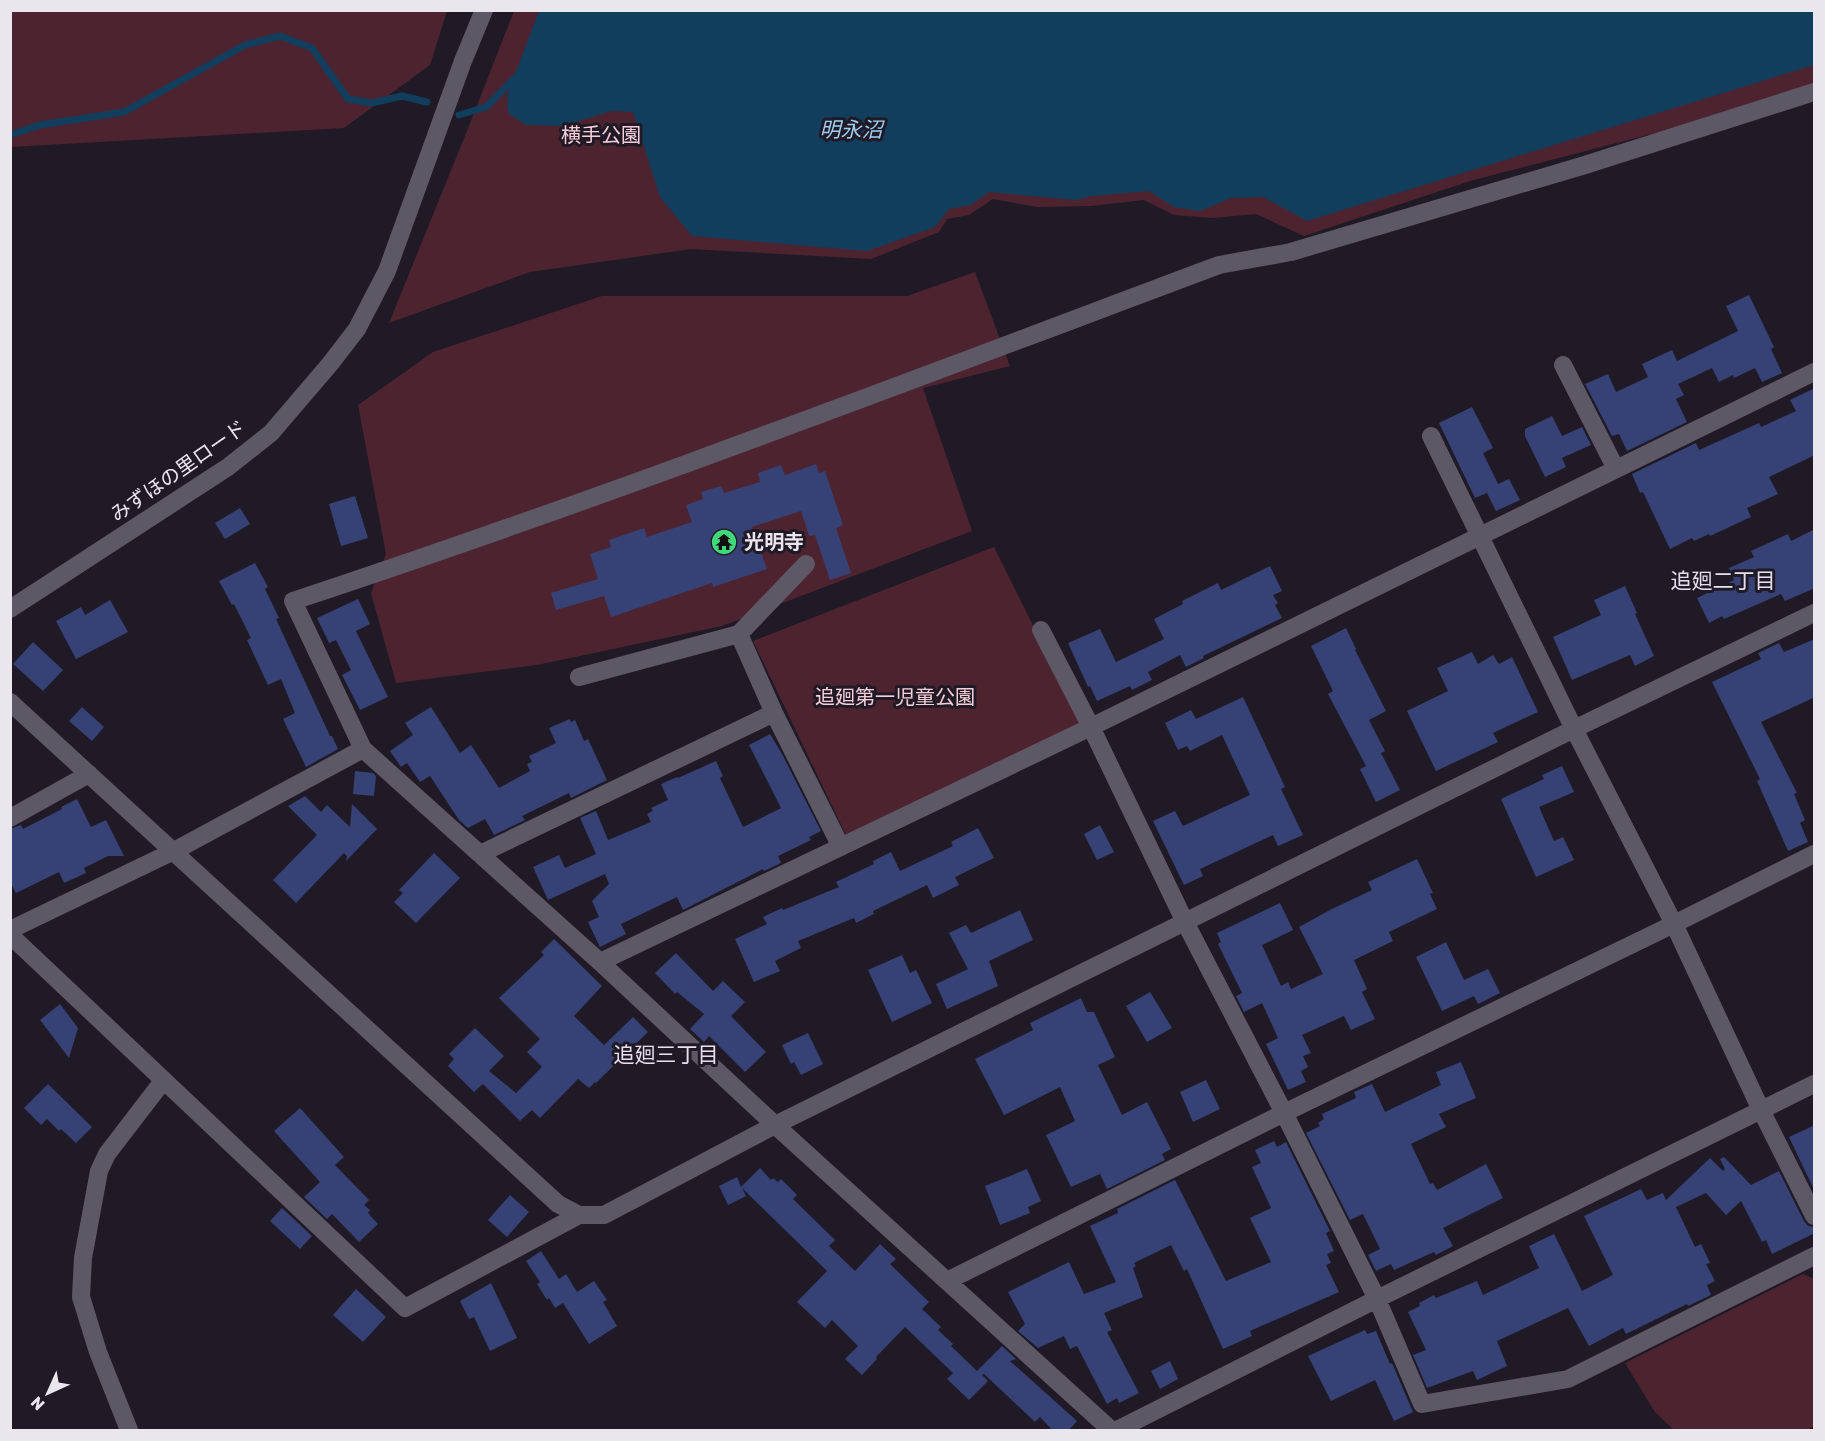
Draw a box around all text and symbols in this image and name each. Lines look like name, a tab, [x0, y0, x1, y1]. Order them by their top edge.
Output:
water label: 明永沼	[820, 117, 885, 142]
park label: 横手公園	[561, 123, 641, 147]
street label: みずほの里ロード	[106, 415, 250, 527]
temple icon: 光明寺	[709, 527, 739, 557]
place label: 光明寺	[744, 530, 804, 554]
district label: 追廻二丁目	[1671, 568, 1776, 593]
park label: 追廻第一児童公園	[815, 685, 975, 709]
district label: 追廻三丁目	[614, 1042, 719, 1067]
north arrow	[18, 1363, 78, 1423]
text: N	[27, 1392, 49, 1414]

